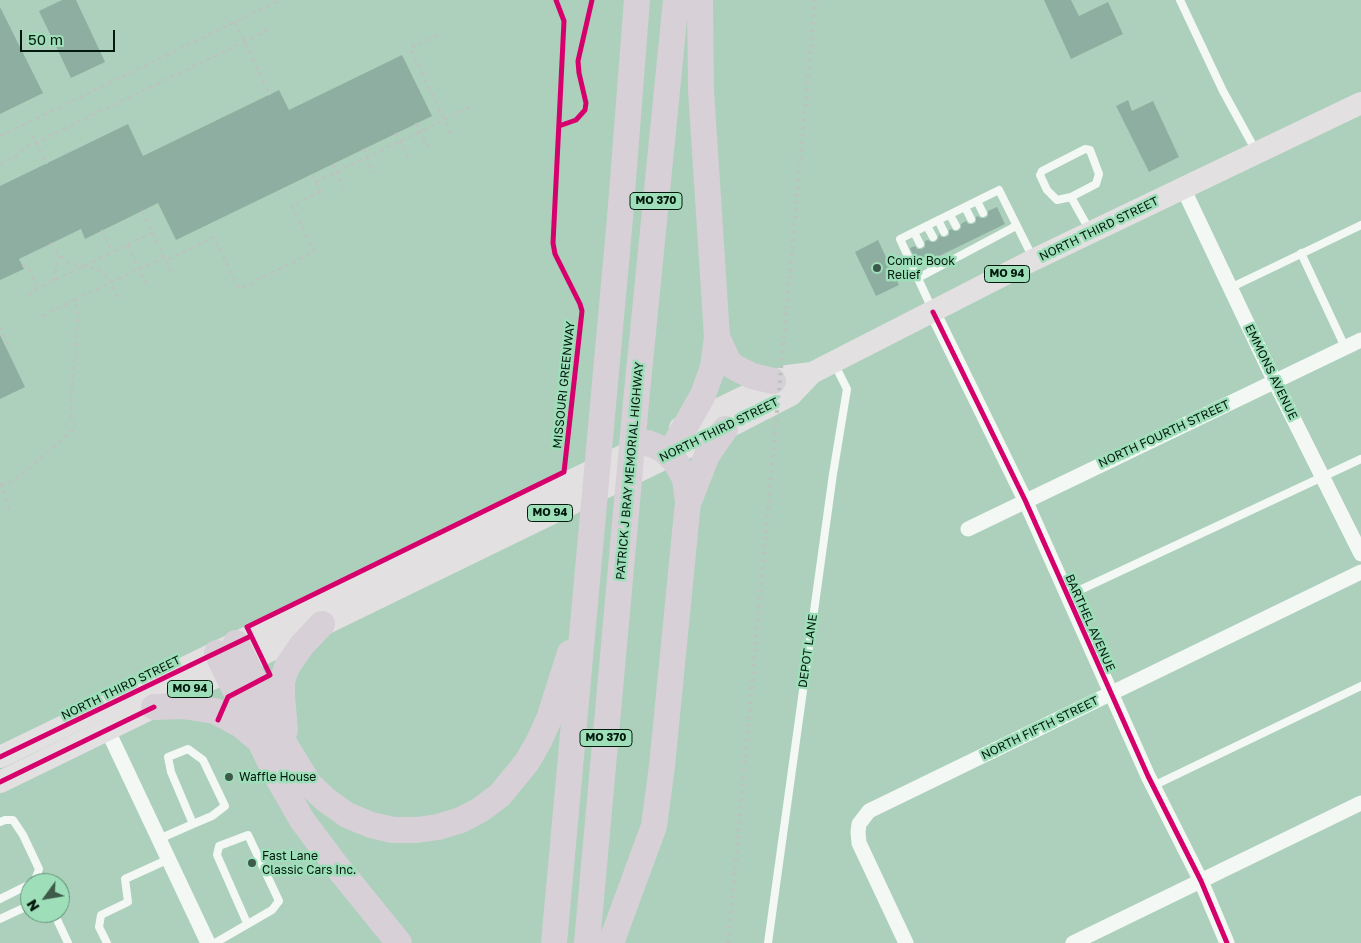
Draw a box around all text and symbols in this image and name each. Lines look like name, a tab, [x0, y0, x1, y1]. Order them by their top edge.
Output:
scale bar	[22, 20, 118, 52]
text: 50 m	[28, 30, 63, 48]
road number: MO 370	[630, 192, 682, 210]
street label: NORTH THIRD STREET	[1037, 194, 1161, 264]
place label: Comic Book Relief	[887, 254, 955, 282]
marker: Comic Book Relief	[871, 262, 883, 274]
road number: MO 94	[984, 266, 1030, 282]
street label: MISSOURI GREENWAY	[550, 321, 578, 449]
street label: EMMONS AVENUE	[1242, 322, 1300, 422]
street label: PATRICK J BRAY MEMORIAL HIGHWAY	[613, 361, 647, 581]
street label: NORTH THIRD STREET	[657, 395, 781, 465]
street label: NORTH FOURTH STREET	[1096, 397, 1232, 471]
road number: MO 94	[528, 504, 572, 522]
street label: BARTHEL AVENUE	[1062, 572, 1118, 674]
street label: DEPOT LANE	[796, 613, 820, 689]
street label: NORTH THIRD STREET	[59, 653, 183, 723]
road number: MO 94	[168, 681, 212, 698]
street label: NORTH FIFTH STREET	[979, 693, 1101, 763]
road number: MO 370	[580, 730, 632, 746]
place label: Waffle House	[239, 770, 316, 784]
marker: Waffle House	[223, 771, 235, 783]
place label: Fast Lane Classic Cars Inc.	[262, 849, 356, 877]
marker: Fast Lane Classic Cars Inc.	[246, 857, 258, 869]
north arrow	[20, 873, 70, 923]
text: N	[23, 897, 43, 915]

